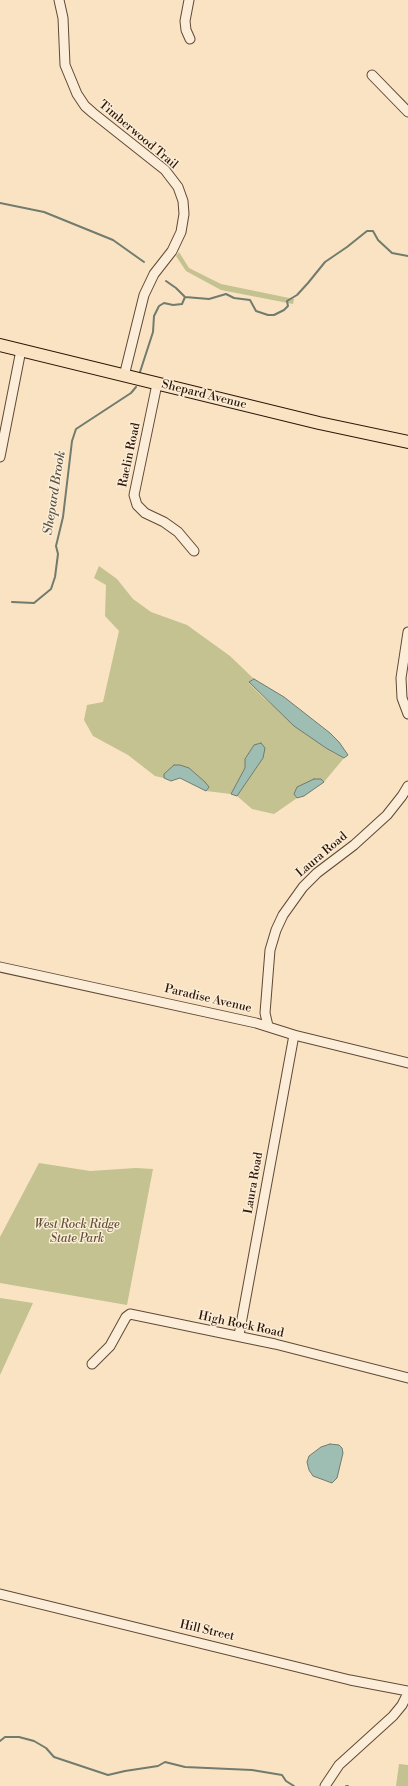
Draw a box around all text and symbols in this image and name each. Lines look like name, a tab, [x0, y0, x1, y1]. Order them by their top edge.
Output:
street label: Timberwood Trail	[95, 98, 181, 172]
street label: Shepard Avenue	[160, 377, 248, 413]
street label: Raelin Road	[116, 421, 144, 489]
water label: Shepard Brook	[41, 450, 69, 536]
street label: Laura Road	[293, 829, 351, 881]
street label: Paradise Avenue	[163, 982, 253, 1016]
street label: Laura Road	[241, 1151, 267, 1215]
park label: West Rock Ridge State Park	[34, 1218, 120, 1246]
street label: High Rock Road	[197, 1309, 285, 1341]
street label: Hill Street	[178, 1618, 236, 1644]

